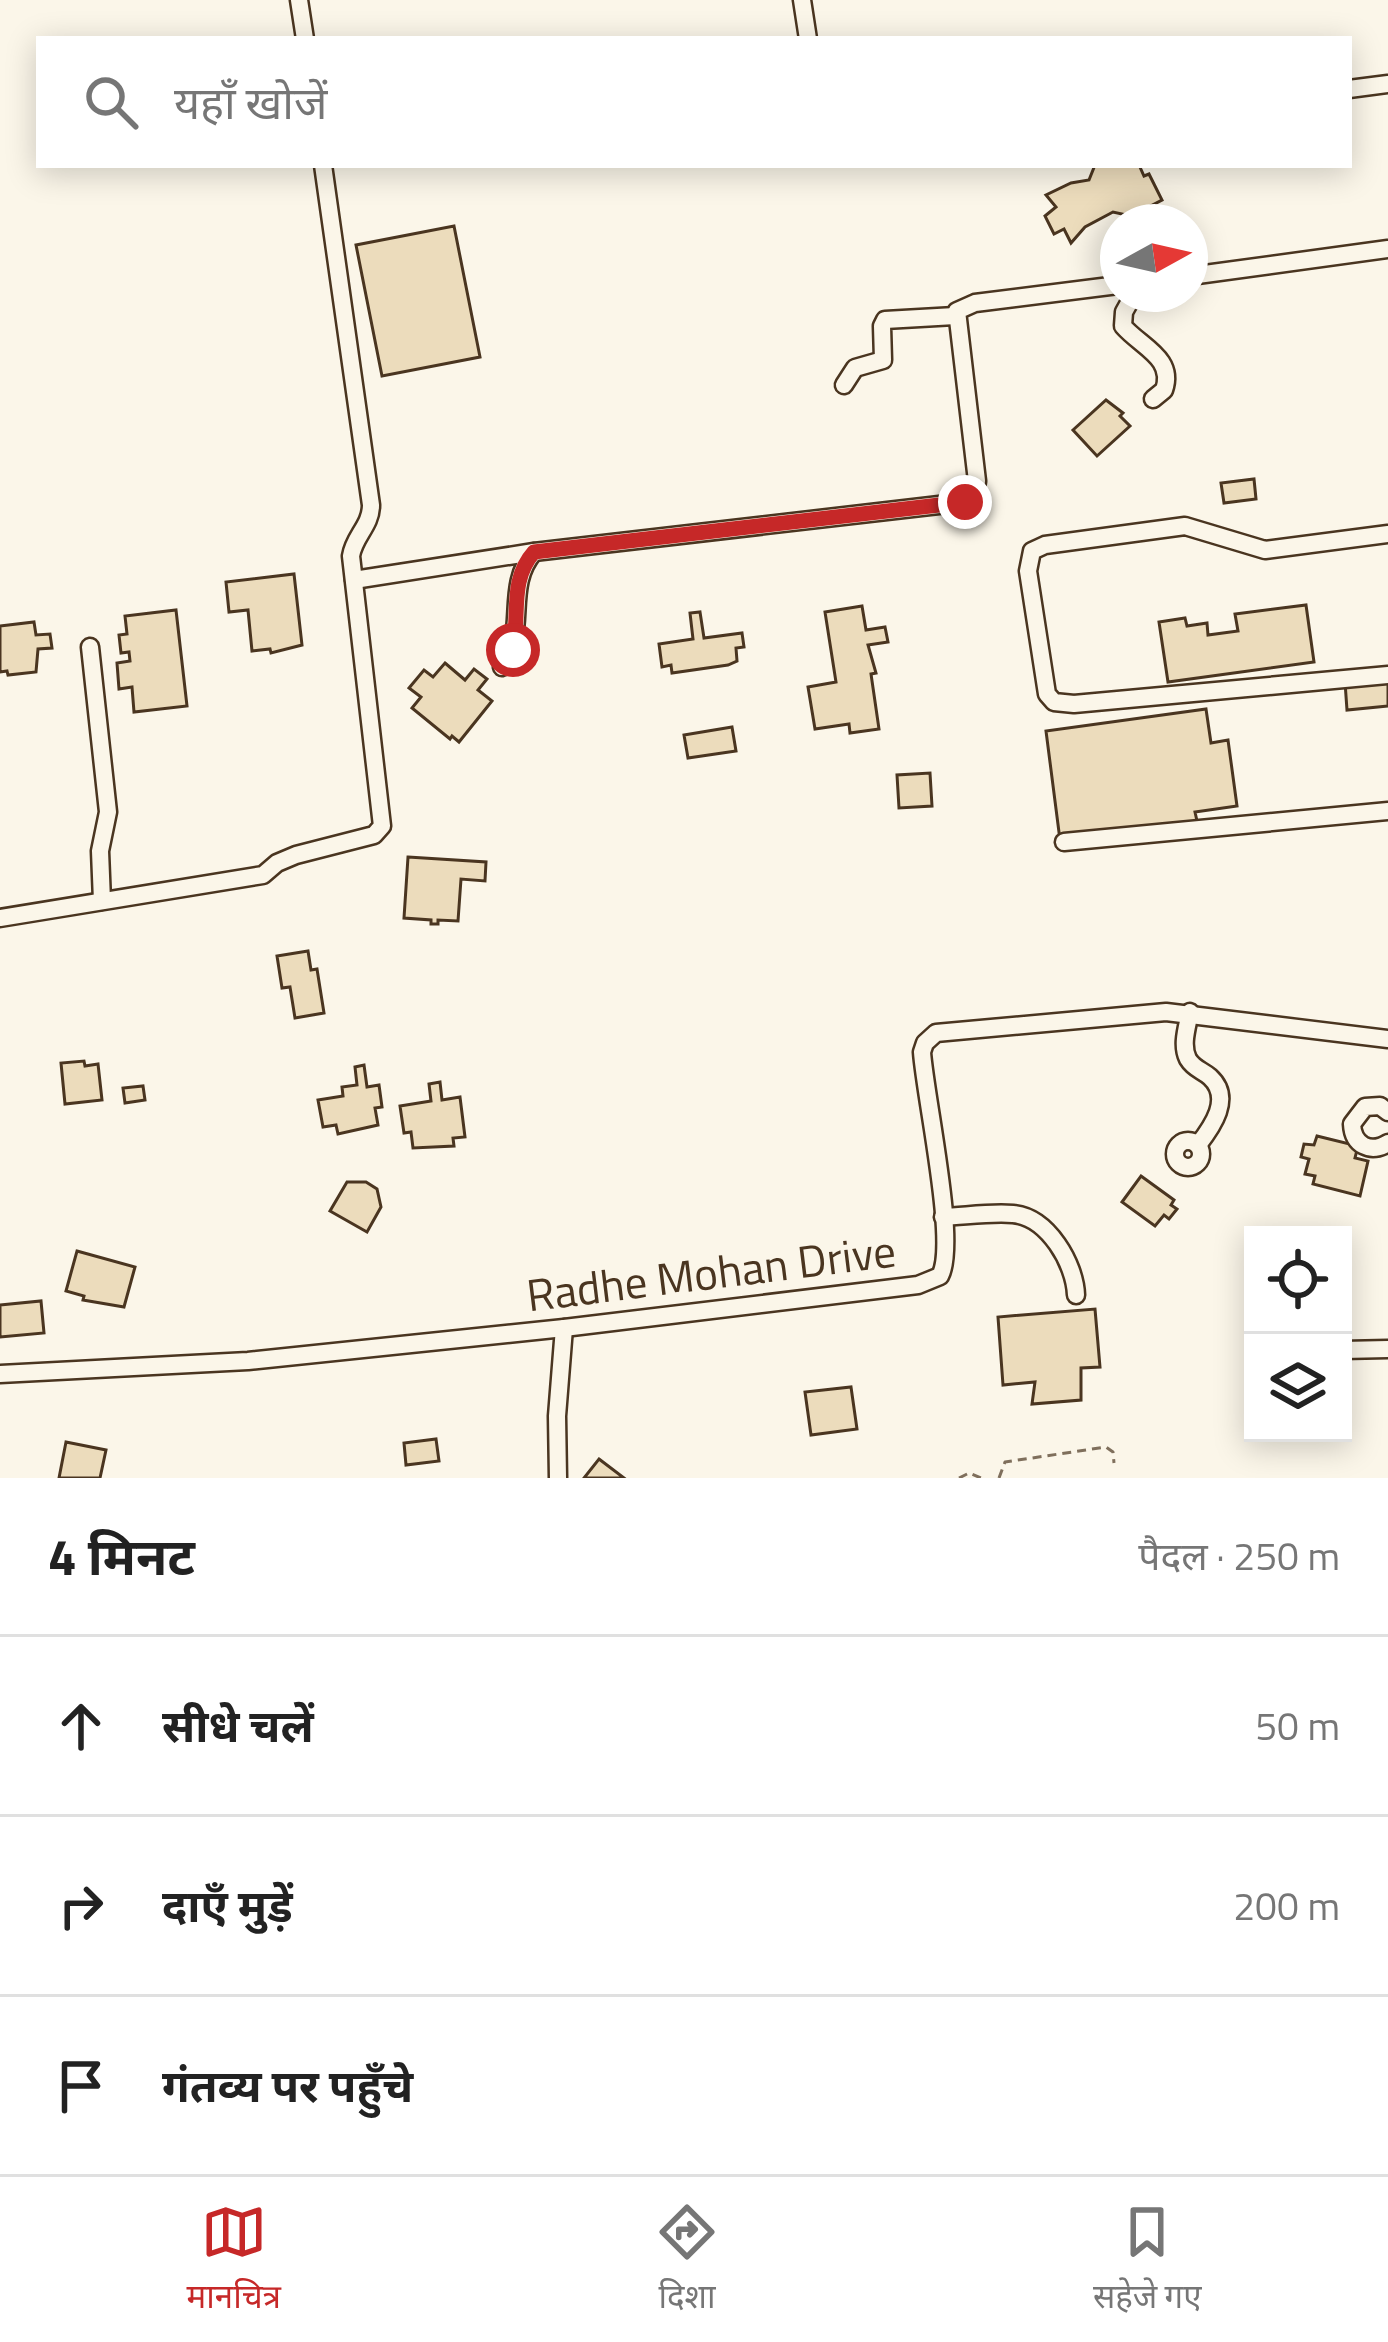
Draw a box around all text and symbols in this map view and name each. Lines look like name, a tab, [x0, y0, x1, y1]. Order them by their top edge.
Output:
search box	[36, 36, 1352, 168]
text: यहाँ खोजें	[174, 68, 327, 136]
icon: search	[78, 69, 144, 135]
north arrow	[1100, 204, 1208, 312]
route end	[938, 475, 992, 529]
route start	[486, 623, 540, 677]
street label: Radhe Mohan Drive	[522, 1216, 899, 1328]
map controls	[1244, 1226, 1352, 1442]
button: locate	[1244, 1226, 1352, 1334]
button: layers	[1244, 1334, 1352, 1442]
text: 4 मिनट	[48, 1517, 195, 1595]
text: पैदल · 250 m	[1138, 1526, 1340, 1585]
text: सीधे चलें	[162, 1691, 314, 1759]
icon: ahead	[48, 1693, 114, 1759]
text: 50 m	[1255, 1696, 1340, 1755]
text: दाएँ मुड़ें	[162, 1871, 293, 1939]
icon: right	[48, 1873, 114, 1939]
text: 200 m	[1233, 1876, 1340, 1935]
text: गंतव्य पर पहुँचे	[162, 2051, 413, 2119]
icon: arrive	[48, 2053, 114, 2119]
tab: मानचित्र	[187, 2199, 281, 2321]
tab: दिशा	[654, 2199, 720, 2321]
tab: सहेजे गए	[1093, 2199, 1201, 2321]

